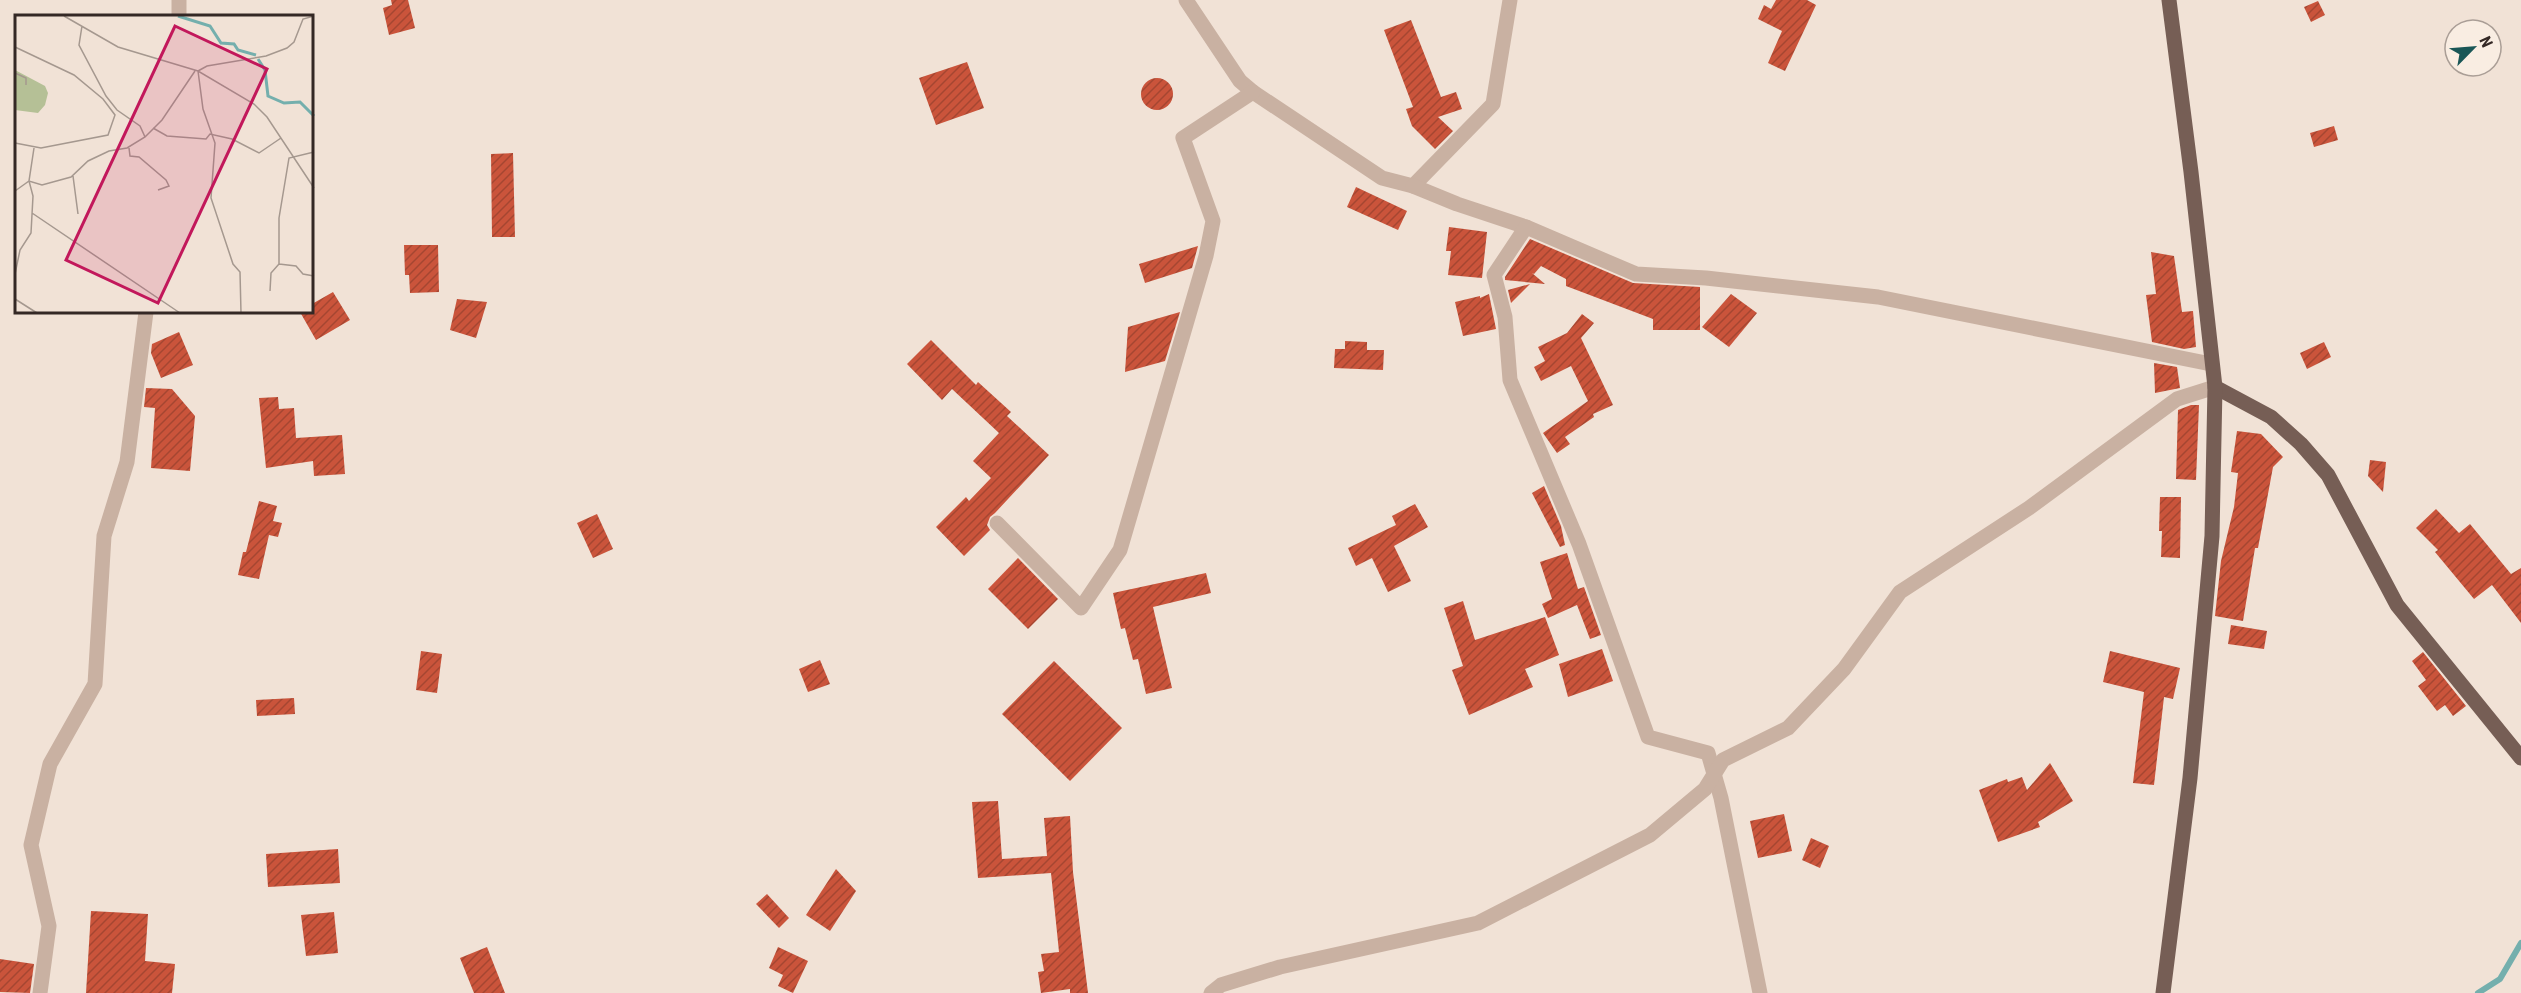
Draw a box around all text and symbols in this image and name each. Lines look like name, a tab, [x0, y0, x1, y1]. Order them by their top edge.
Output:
inset map	[15, 15, 314, 314]
north arrow	[2443, 18, 2503, 78]
text: N	[2475, 33, 2497, 50]

